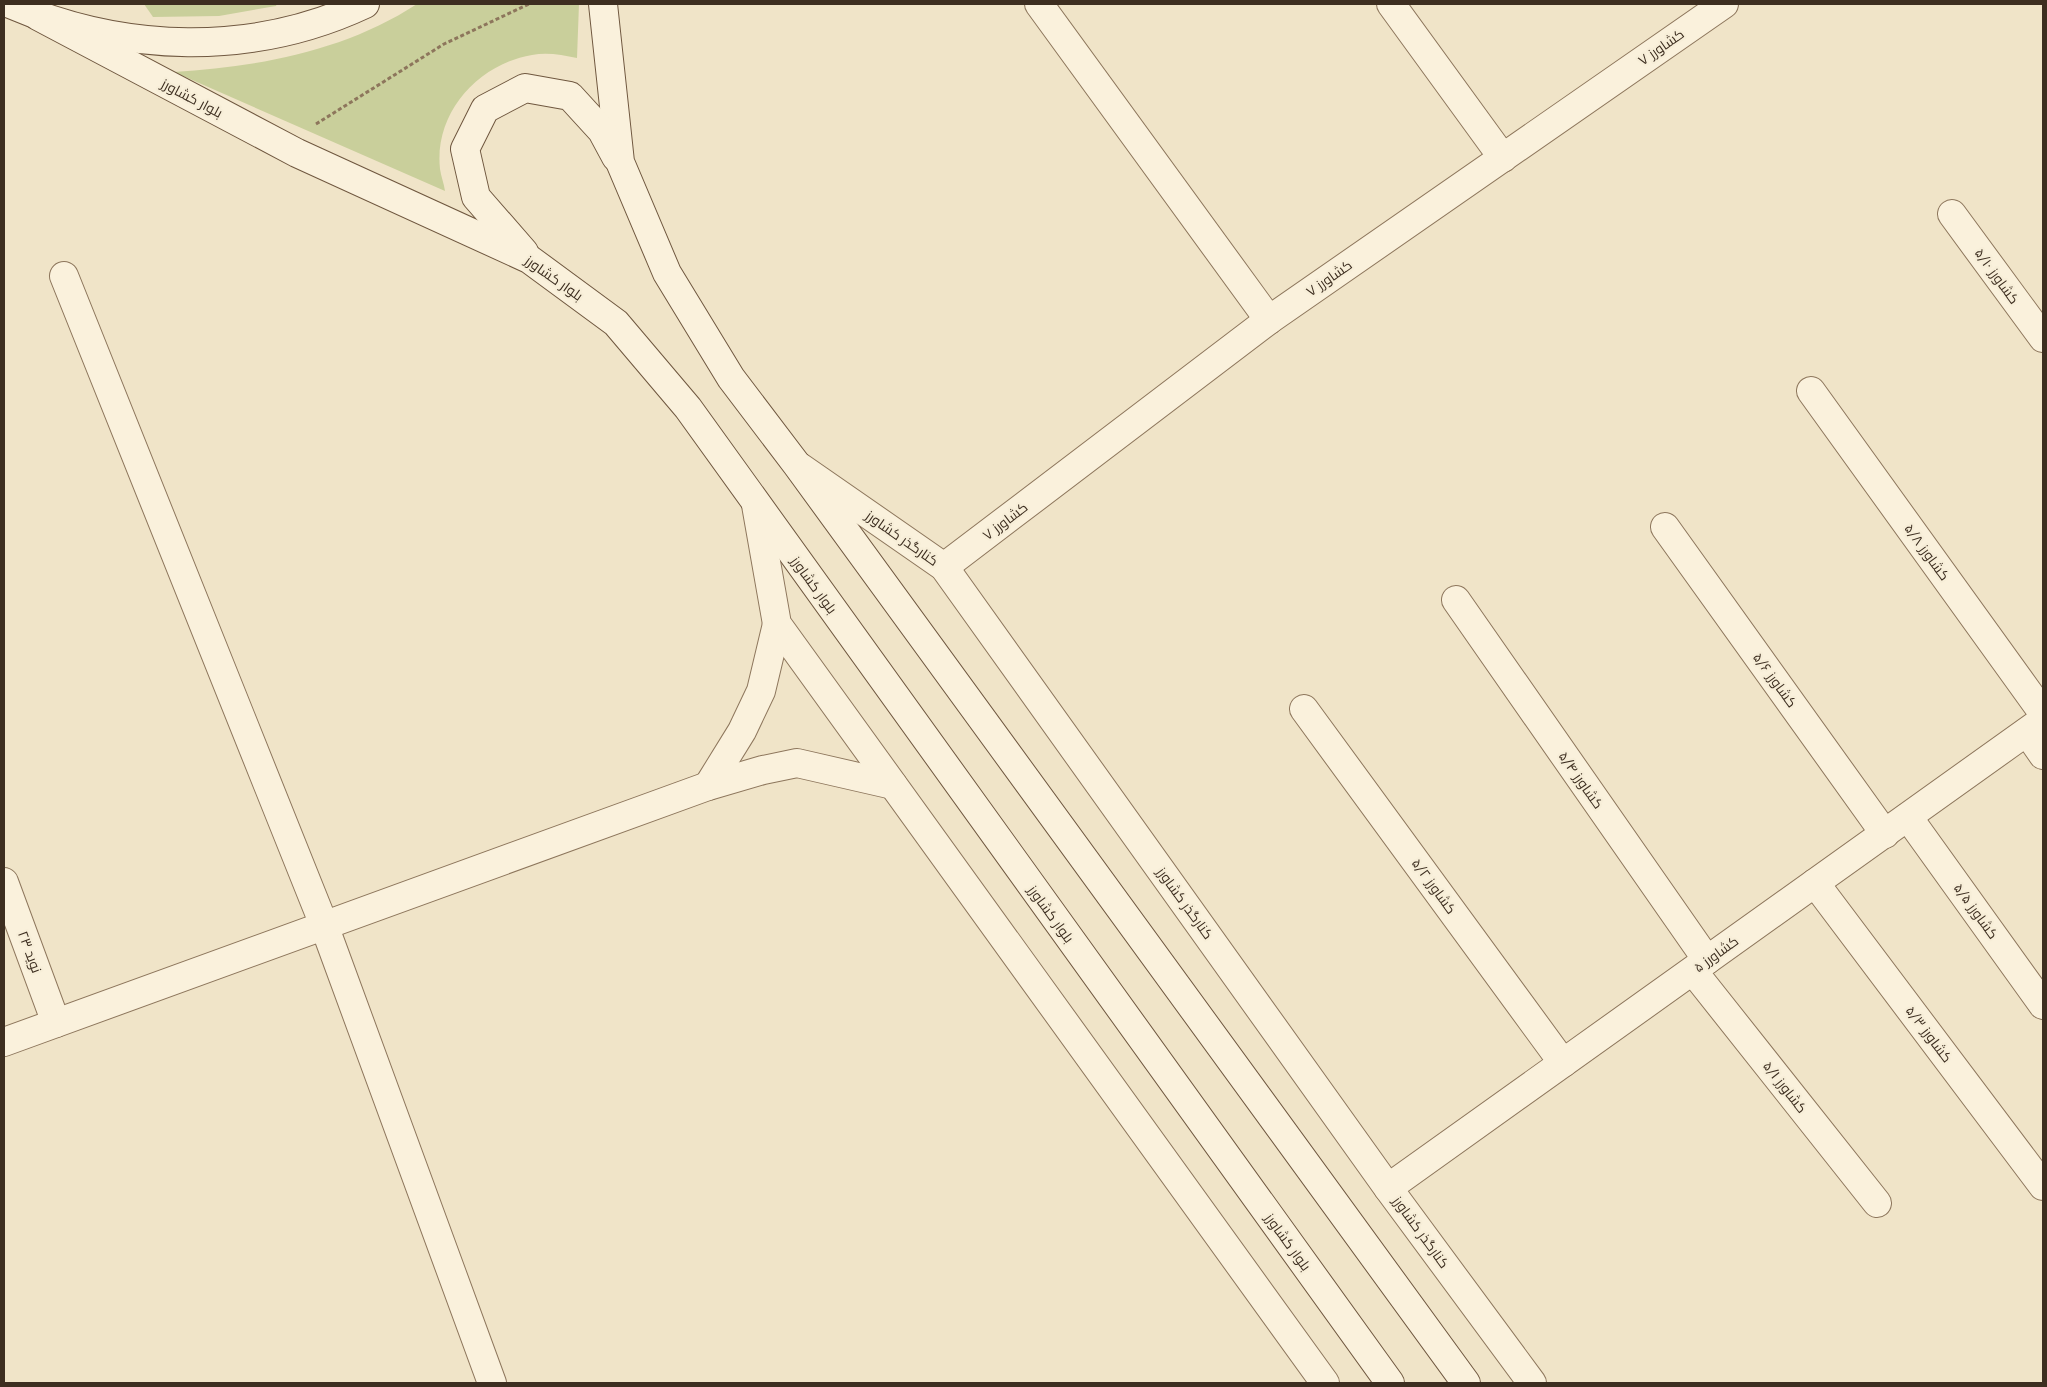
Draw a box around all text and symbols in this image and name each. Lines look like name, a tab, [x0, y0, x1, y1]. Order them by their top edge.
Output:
street label: کشاورز ۷	[1635, 25, 1687, 69]
street label: بلوار کشاورز	[158, 75, 225, 121]
street label: کشاورز ۵/۱۰	[1971, 245, 2023, 307]
street label: بلوار کشاورز	[521, 252, 586, 304]
street label: کشاورز ۷	[1303, 256, 1355, 300]
street label: کشاورز ۷	[979, 499, 1031, 543]
street label: کنارگذر کشاورز	[862, 507, 941, 569]
street label: کشاورز ۵/۸	[1901, 521, 1953, 583]
street label: بلوار کشاورز	[787, 552, 840, 617]
street label: کشاورز ۵/۶	[1750, 650, 1800, 710]
street label: کشاورز ۵/۴	[1555, 748, 1607, 812]
street label: کشاورز ۵/۲	[1409, 855, 1459, 917]
street label: کنارگذر کشاورز	[1153, 863, 1216, 942]
street label: کشاورز ۵/۵	[1951, 880, 2001, 942]
street label: بلوار کشاورز	[1024, 881, 1077, 946]
street label: نوید ۲۳	[15, 929, 45, 975]
street label: کشاورز ۵	[1691, 933, 1741, 975]
street label: کشاورز ۵/۳	[1903, 1003, 1955, 1065]
street label: کشاورز ۵/۱	[1760, 1058, 1810, 1116]
street label: کنارگذر کشاورز	[1389, 1192, 1452, 1271]
street label: بلوار کشاورز	[1261, 1209, 1314, 1274]

